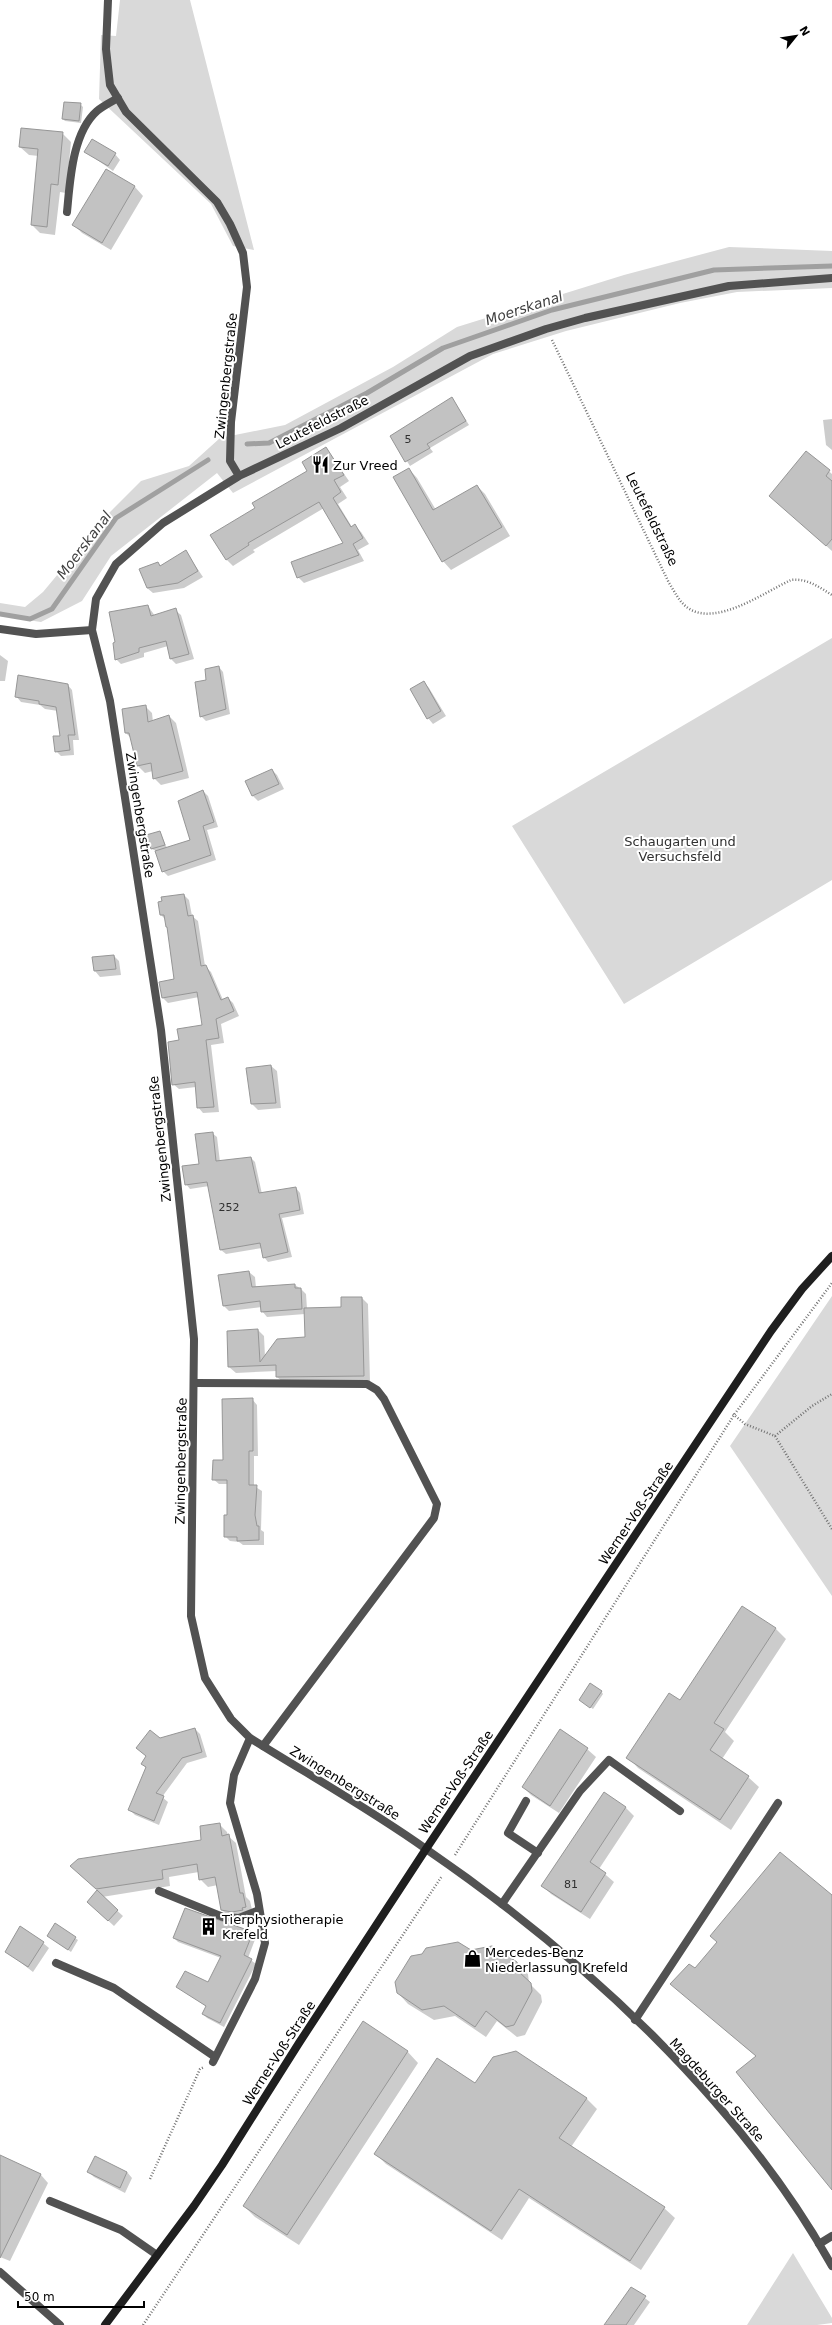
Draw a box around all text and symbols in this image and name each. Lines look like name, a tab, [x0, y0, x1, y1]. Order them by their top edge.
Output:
north arrow	[776, 16, 816, 56]
text: N	[796, 24, 812, 38]
water label: Moerskanal	[483, 288, 565, 328]
street label: Zwingenbergstraße	[212, 312, 240, 440]
street label: Leutefeldstraße	[273, 392, 371, 452]
house number: 5	[405, 433, 412, 446]
restaurant icon: Zur Vreed	[310, 455, 330, 475]
place label: Zur Vreed	[333, 458, 398, 473]
street label: Leutefeldstraße	[623, 470, 681, 568]
water label: Moerskanal	[53, 508, 115, 582]
street label: Zwingenbergstraße	[123, 751, 157, 879]
park label: Schaugarten und Versuchsfeld	[624, 834, 736, 864]
street label: Zwingenbergstraße	[146, 1075, 174, 1203]
house number: 252	[219, 1201, 240, 1214]
street label: Zwingenbergstraße	[172, 1397, 190, 1525]
street label: Werner-Voß-Straße	[596, 1458, 676, 1568]
street label: Werner-Voß-Straße	[416, 1727, 496, 1837]
street label: Zwingenbergstraße	[287, 1743, 403, 1823]
house number: 81	[564, 1878, 578, 1891]
place label: Tierphysiotherapie Krefeld	[221, 1912, 344, 1942]
building icon: Tierphysiotherapie Krefeld	[199, 1916, 219, 1936]
place label: Mercedes-Benz Niederlassung Krefeld	[485, 1945, 628, 1975]
shop icon: Mercedes-Benz Niederlassung Krefeld	[462, 1949, 482, 1969]
street label: Werner-Voß-Straße	[240, 1998, 318, 2108]
street label: Magdeburger Straße	[667, 2035, 767, 2145]
scale bar	[18, 2283, 144, 2309]
text: 50 m	[24, 2290, 55, 2304]

